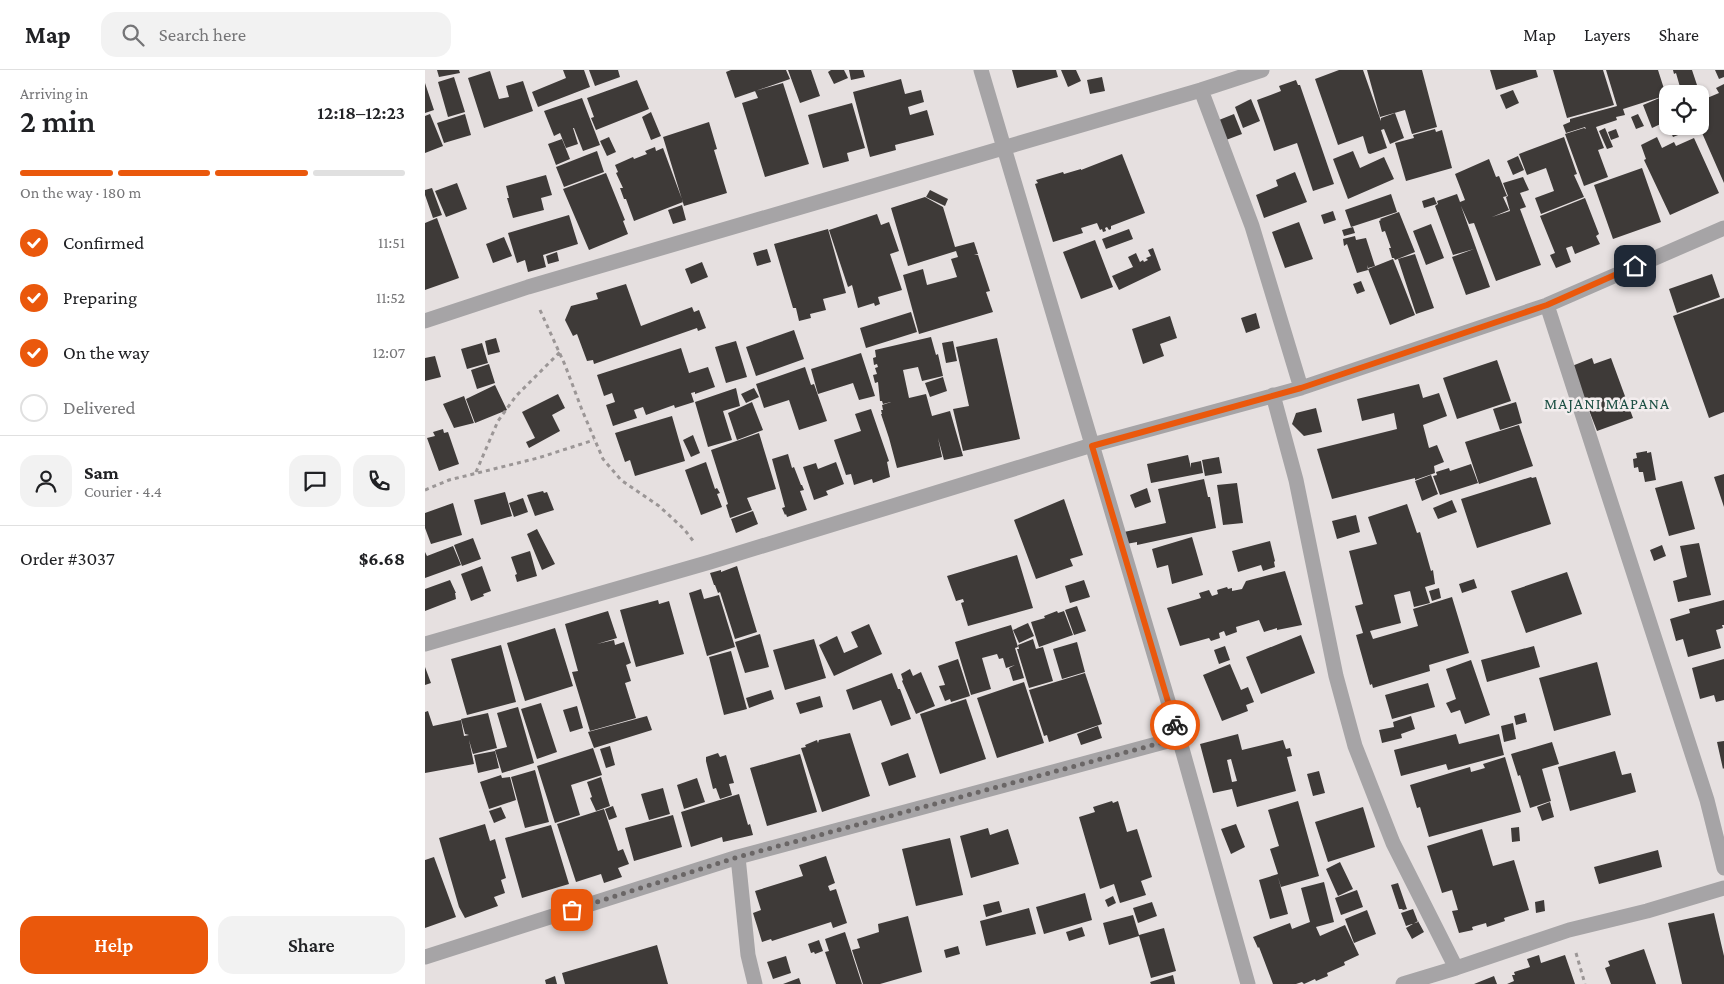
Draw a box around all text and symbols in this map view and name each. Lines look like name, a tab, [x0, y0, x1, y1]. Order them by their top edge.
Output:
search box	[101, 12, 451, 57]
text: Map	[25, 21, 71, 48]
icon: search	[119, 21, 147, 49]
text: Search here	[159, 24, 246, 45]
text: Map	[1523, 25, 1556, 45]
text: Layers	[1584, 25, 1631, 45]
text: Share	[1659, 25, 1699, 45]
text: Arriving in	[20, 85, 88, 102]
map controls	[1659, 85, 1709, 135]
button: locate	[1659, 85, 1709, 135]
text: 12:18–12:23	[317, 102, 405, 123]
text: 2 min	[20, 103, 95, 139]
text: On the way · 180 m	[20, 184, 141, 201]
icon: check	[20, 229, 48, 257]
text: Confirmed	[63, 232, 144, 253]
text: 11:51	[378, 234, 405, 251]
pin	[1614, 245, 1656, 287]
icon: home	[1621, 252, 1649, 280]
icon: check	[20, 284, 48, 312]
text: Preparing	[63, 287, 137, 308]
text: 11:52	[376, 289, 405, 306]
icon: check	[20, 339, 48, 367]
text: On the way	[63, 342, 149, 363]
text: 12:07	[372, 344, 405, 361]
district label: MAJANI MAPANA	[1544, 395, 1670, 413]
text: Delivered	[63, 397, 136, 418]
button: person	[20, 455, 72, 507]
button: chat	[289, 455, 341, 507]
button: phone	[353, 455, 405, 507]
text: Sam	[84, 462, 119, 483]
text: Courier · 4.4	[84, 483, 162, 500]
text: Order #3037	[20, 548, 115, 569]
text: $6.68	[359, 548, 405, 569]
courier	[1150, 700, 1200, 750]
icon: bike	[1161, 711, 1189, 739]
pin	[551, 889, 593, 931]
icon: bag	[558, 896, 586, 924]
button: Help	[20, 916, 208, 974]
button: Share	[218, 916, 405, 974]

